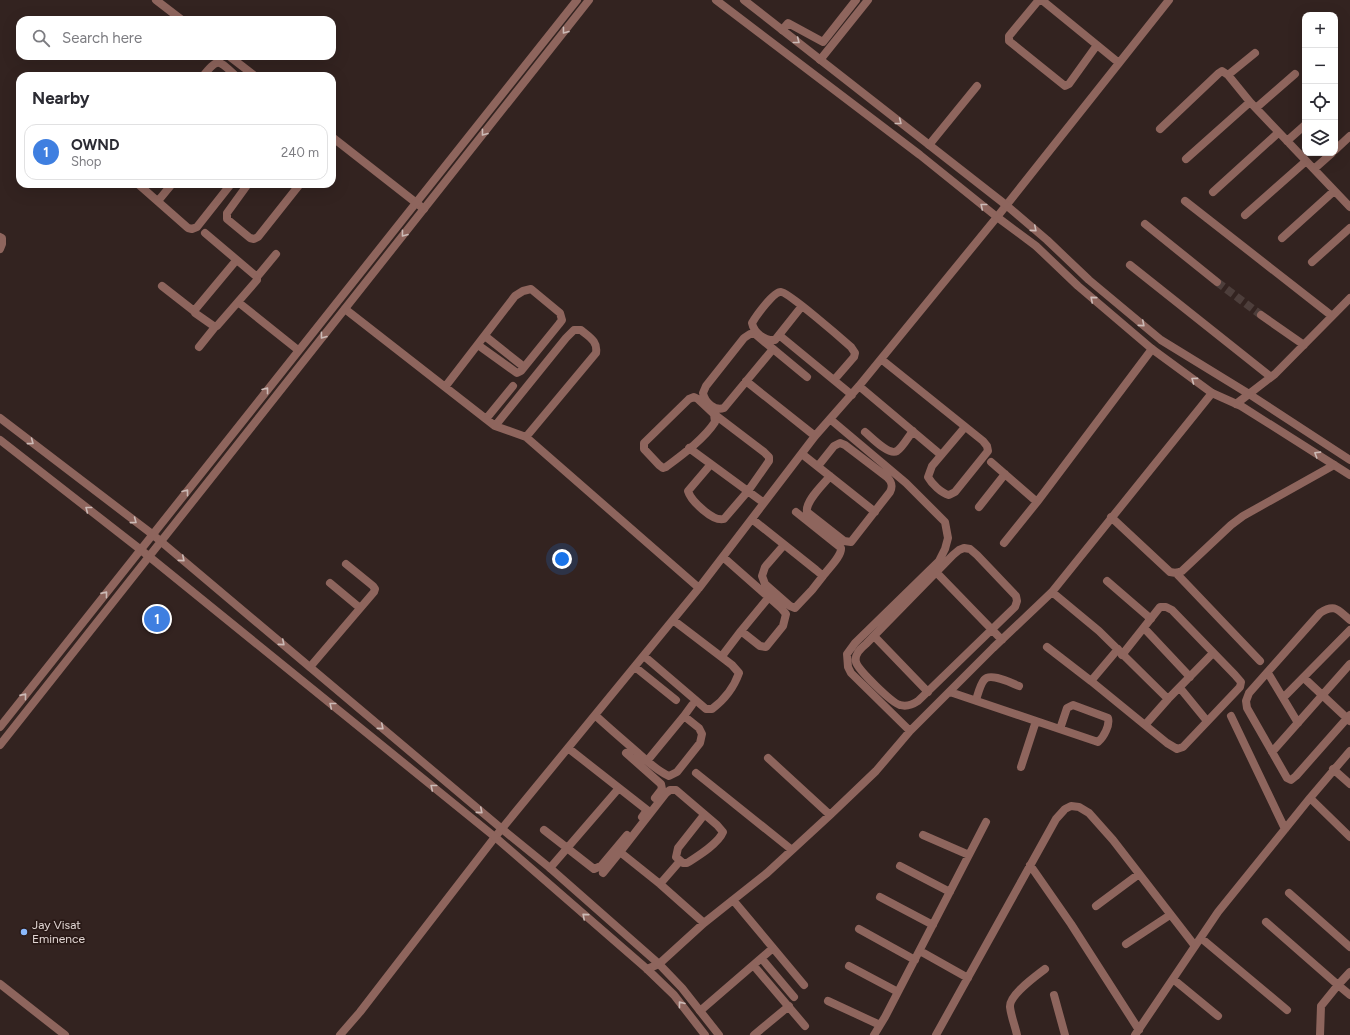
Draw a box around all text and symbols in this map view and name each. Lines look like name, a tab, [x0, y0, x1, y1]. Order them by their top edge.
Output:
map controls	[1302, 12, 1338, 156]
button: +	[1302, 12, 1338, 48]
search box	[16, 16, 336, 60]
one-way arrow	[563, 26, 570, 33]
icon: search	[30, 27, 52, 49]
text: Search here	[62, 29, 142, 47]
one-way arrow	[792, 37, 799, 44]
button: −	[1302, 48, 1338, 84]
button: locate	[1302, 84, 1338, 120]
text: Nearby	[32, 88, 90, 108]
one-way arrow	[895, 117, 902, 124]
button: layers	[1302, 120, 1338, 156]
one-way arrow	[482, 128, 489, 135]
text: OWND	[71, 136, 119, 154]
text: 1	[43, 145, 49, 160]
text: 240 m	[281, 145, 319, 160]
text: Shop	[71, 154, 101, 169]
one-way arrow	[981, 203, 988, 210]
one-way arrow	[1029, 224, 1036, 231]
one-way arrow	[401, 230, 408, 237]
one-way arrow	[1090, 296, 1097, 303]
one-way arrow	[1137, 319, 1144, 326]
one-way arrow	[321, 332, 328, 339]
one-way arrow	[1192, 377, 1199, 384]
one-way arrow	[262, 388, 269, 395]
one-way arrow	[27, 437, 34, 445]
one-way arrow	[1314, 452, 1321, 459]
one-way arrow	[181, 490, 188, 497]
one-way arrow	[85, 506, 92, 513]
one-way arrow	[130, 516, 137, 523]
your location	[552, 549, 572, 569]
one-way arrow	[177, 555, 185, 562]
one-way arrow	[101, 592, 108, 599]
pin: 1	[144, 604, 170, 634]
one-way arrow	[277, 639, 284, 646]
one-way arrow	[20, 693, 27, 701]
one-way arrow	[329, 703, 336, 710]
one-way arrow	[376, 722, 384, 730]
one-way arrow	[430, 785, 437, 792]
one-way arrow	[476, 806, 483, 813]
one-way arrow	[583, 914, 590, 921]
place label: Jay Visat Eminence	[32, 918, 86, 946]
marker: Jay Visat Eminence	[19, 927, 29, 937]
one-way arrow	[678, 1002, 685, 1009]

